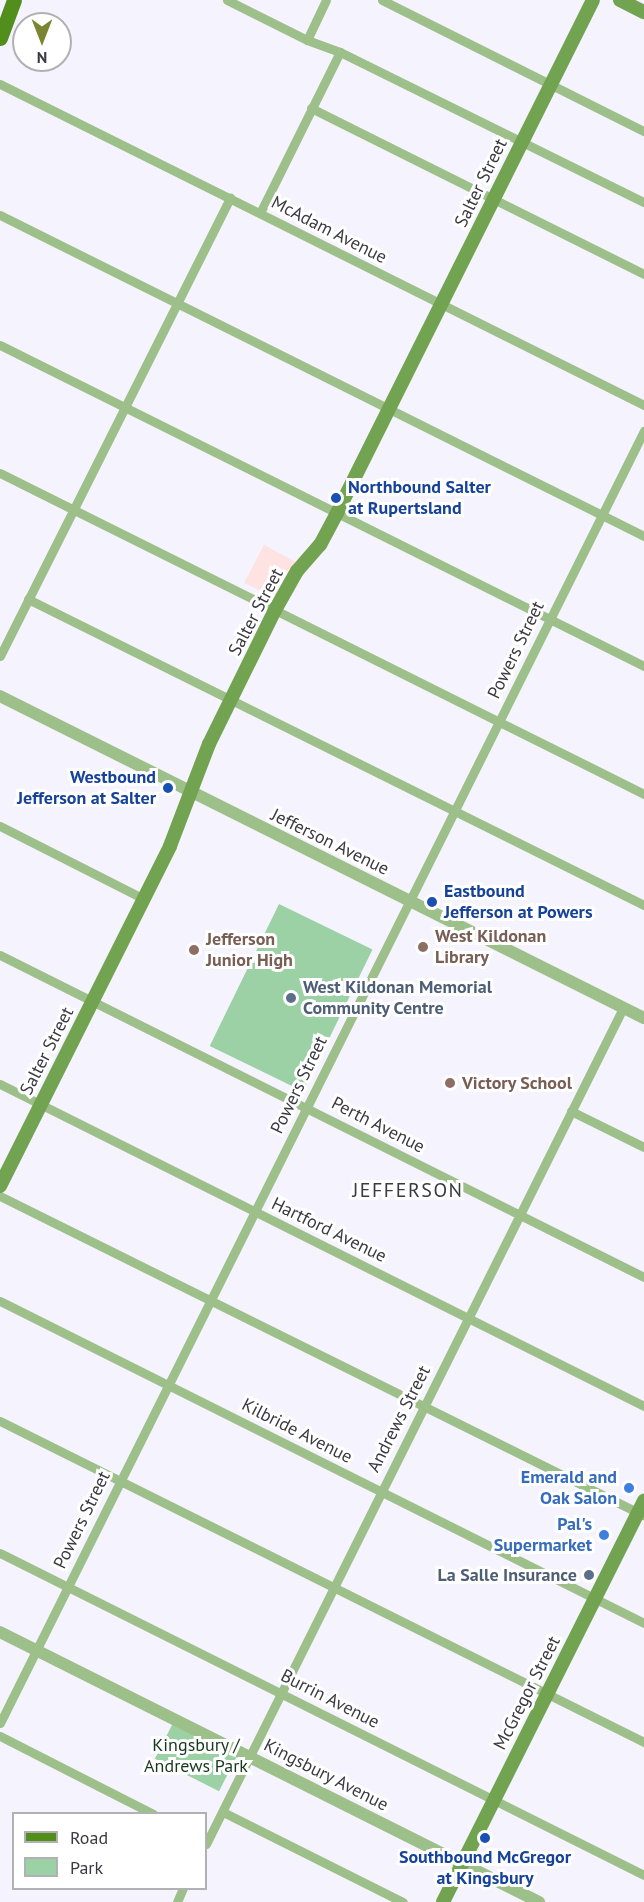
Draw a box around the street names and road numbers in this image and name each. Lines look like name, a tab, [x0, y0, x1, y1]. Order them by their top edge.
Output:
street label: Salter Street	[450, 135, 512, 231]
street label: McAdam Avenue	[267, 192, 391, 268]
street label: Salter Street	[224, 565, 288, 659]
street label: Powers Street	[483, 598, 549, 702]
street label: Jefferson Avenue	[267, 804, 393, 880]
street label: Salter Street	[16, 1003, 78, 1099]
street label: Powers Street	[266, 1033, 332, 1137]
street label: Perth Avenue	[328, 1092, 428, 1158]
street label: Hartford Avenue	[268, 1193, 390, 1267]
street label: Andrews Street	[363, 1362, 435, 1476]
street label: Kilbride Avenue	[238, 1394, 356, 1468]
street label: Powers Street	[49, 1468, 115, 1572]
street label: McGregor Street	[489, 1633, 565, 1753]
street label: Burrin Avenue	[277, 1665, 383, 1733]
street label: Kingsbury Avenue	[260, 1734, 392, 1816]

